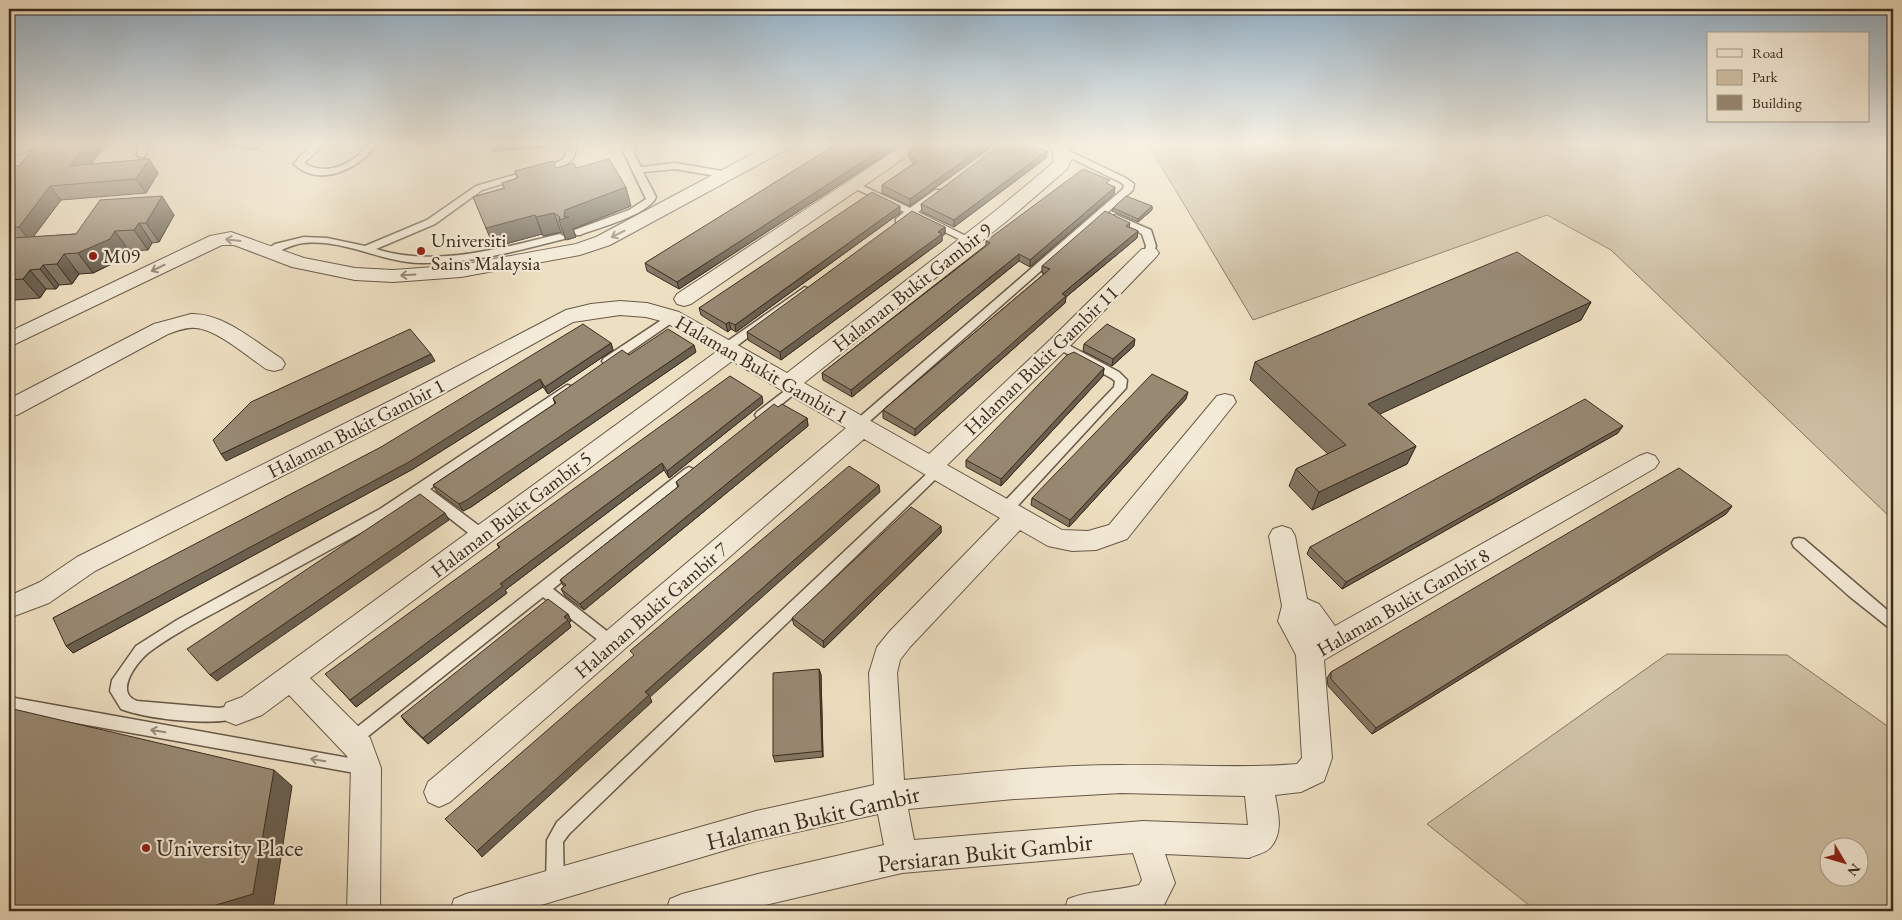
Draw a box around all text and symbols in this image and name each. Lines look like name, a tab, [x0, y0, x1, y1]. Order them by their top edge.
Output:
legend	[1707, 32, 1870, 122]
text: Road	[1752, 43, 1784, 62]
text: Park	[1752, 67, 1779, 86]
text: Building	[1752, 93, 1802, 112]
street label: Halaman Bukit Gambir 9	[827, 216, 997, 357]
place label: Universiti Sains Malaysia	[431, 227, 540, 276]
one-way arrow	[611, 230, 626, 239]
one-way arrow	[226, 235, 242, 245]
place label: M09	[103, 243, 141, 269]
marker: Universiti Sains Malaysia	[415, 245, 427, 257]
marker: M09	[87, 250, 99, 262]
one-way arrow	[151, 263, 166, 273]
one-way arrow	[400, 271, 416, 280]
street label: Halaman Bukit Gambir 11	[958, 279, 1124, 441]
street label: Halaman Bukit Gambir 1	[671, 309, 853, 429]
street label: Halaman Bukit Gambir 1	[263, 372, 449, 484]
street label: Halaman Bukit Gambir 5	[425, 445, 597, 583]
street label: Halaman Bukit Gambir 7	[569, 536, 734, 684]
street label: Halaman Bukit Gambir 8	[1312, 542, 1494, 662]
one-way arrow	[150, 725, 166, 735]
one-way arrow	[310, 754, 326, 764]
street label: Halaman Bukit Gambir	[703, 778, 923, 857]
street label: Persiaran Bukit Gambir	[876, 826, 1094, 879]
place label: University Place	[156, 832, 303, 863]
north arrow	[1820, 838, 1870, 888]
marker: University Place	[140, 842, 152, 854]
text: N	[1843, 860, 1865, 881]

